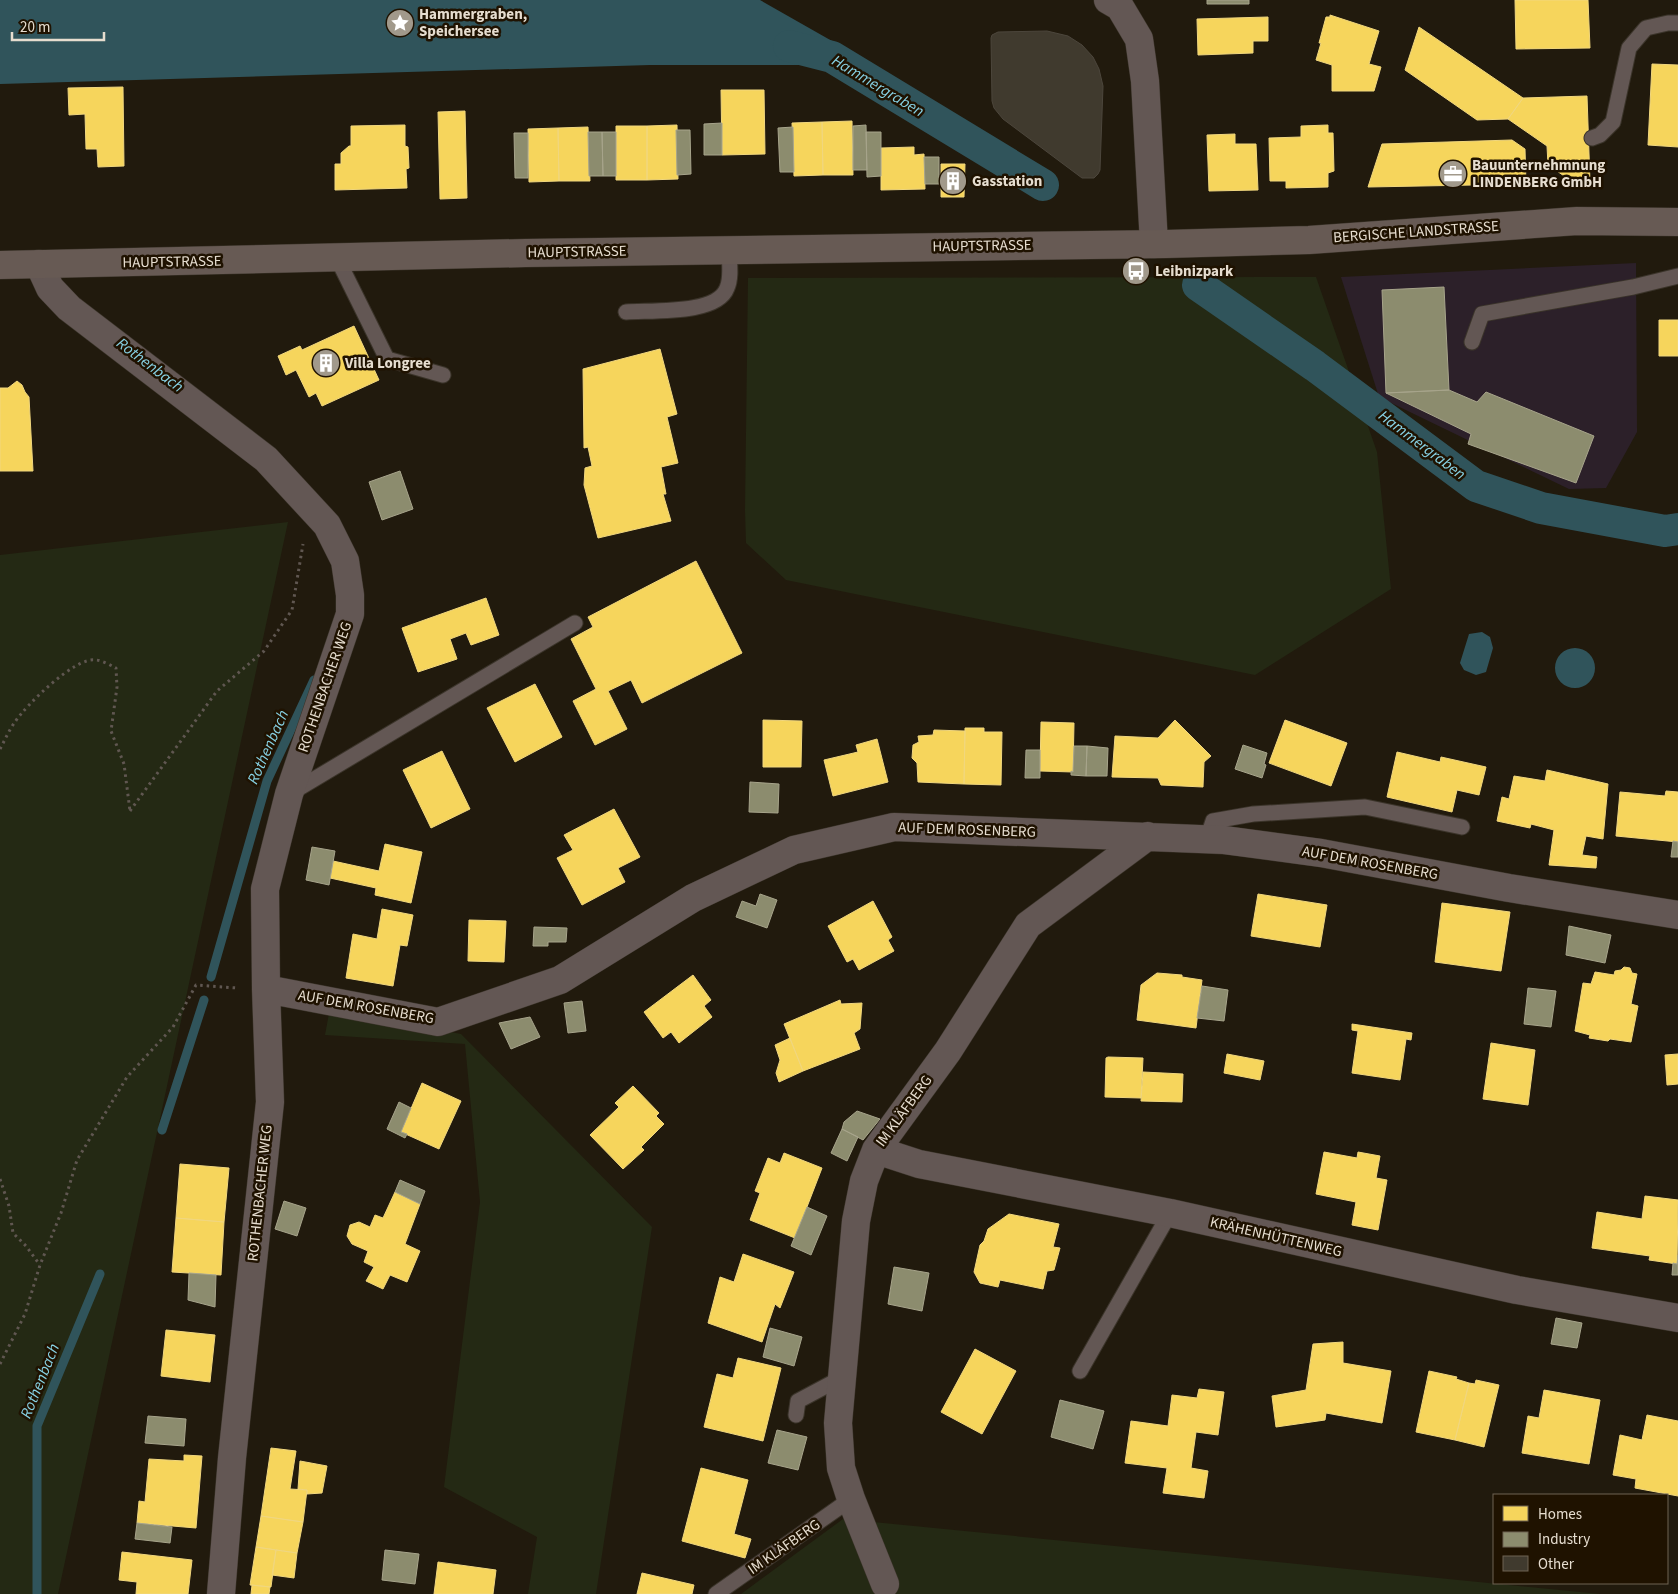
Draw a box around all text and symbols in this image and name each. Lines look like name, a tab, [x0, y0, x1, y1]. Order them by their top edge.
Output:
place label: Hammergraben, Speichersee	[419, 4, 527, 42]
place icon: Hammergraben, Speichersee	[385, 8, 415, 38]
scale bar	[12, 10, 105, 42]
text: 20 m	[20, 17, 50, 38]
water label: Hammergraben	[828, 50, 928, 122]
place label: Bauunternehmnung LINDENBERG GmbH	[1472, 155, 1605, 193]
office icon: Bauunternehmnung LINDENBERG GmbH	[1438, 159, 1468, 189]
building icon: Gasstation	[938, 166, 968, 196]
place label: Gasstation	[972, 171, 1042, 192]
street label: BERGISCHE LANDSTRASSE	[1332, 216, 1500, 248]
street label: HAUPTSTRASSE	[932, 235, 1032, 257]
street label: HAUPTSTRASSE	[527, 241, 627, 263]
street label: HAUPTSTRASSE	[122, 251, 222, 273]
bus stop icon: Leibnizpark	[1121, 256, 1151, 286]
place label: Leibnizpark	[1155, 261, 1234, 282]
water label: Rothenbach	[112, 332, 188, 398]
building icon: Villa Longree	[311, 348, 341, 378]
place label: Villa Longree	[344, 353, 431, 374]
water label: Hammergraben	[1374, 405, 1470, 485]
street label: ROTHENBACHER WEG	[293, 619, 357, 755]
water label: Rothenbach	[242, 706, 294, 788]
street label: AUF DEM ROSENBERG	[898, 817, 1036, 843]
street label: AUF DEM ROSENBERG	[1300, 841, 1440, 885]
street label: AUF DEM ROSENBERG	[296, 985, 436, 1029]
street label: IM KLÄFBERG	[871, 1071, 937, 1151]
street label: ROTHENBACHER WEG	[242, 1124, 278, 1262]
street label: KRÄHENHÜTTENWEG	[1208, 1212, 1344, 1262]
water label: Rothenbach	[15, 1340, 65, 1422]
legend	[1493, 1494, 1668, 1584]
text: Homes	[1538, 1504, 1582, 1525]
street label: IM KLÄFBERG	[744, 1514, 824, 1580]
text: Industry	[1538, 1529, 1590, 1550]
text: Other	[1538, 1554, 1575, 1575]

